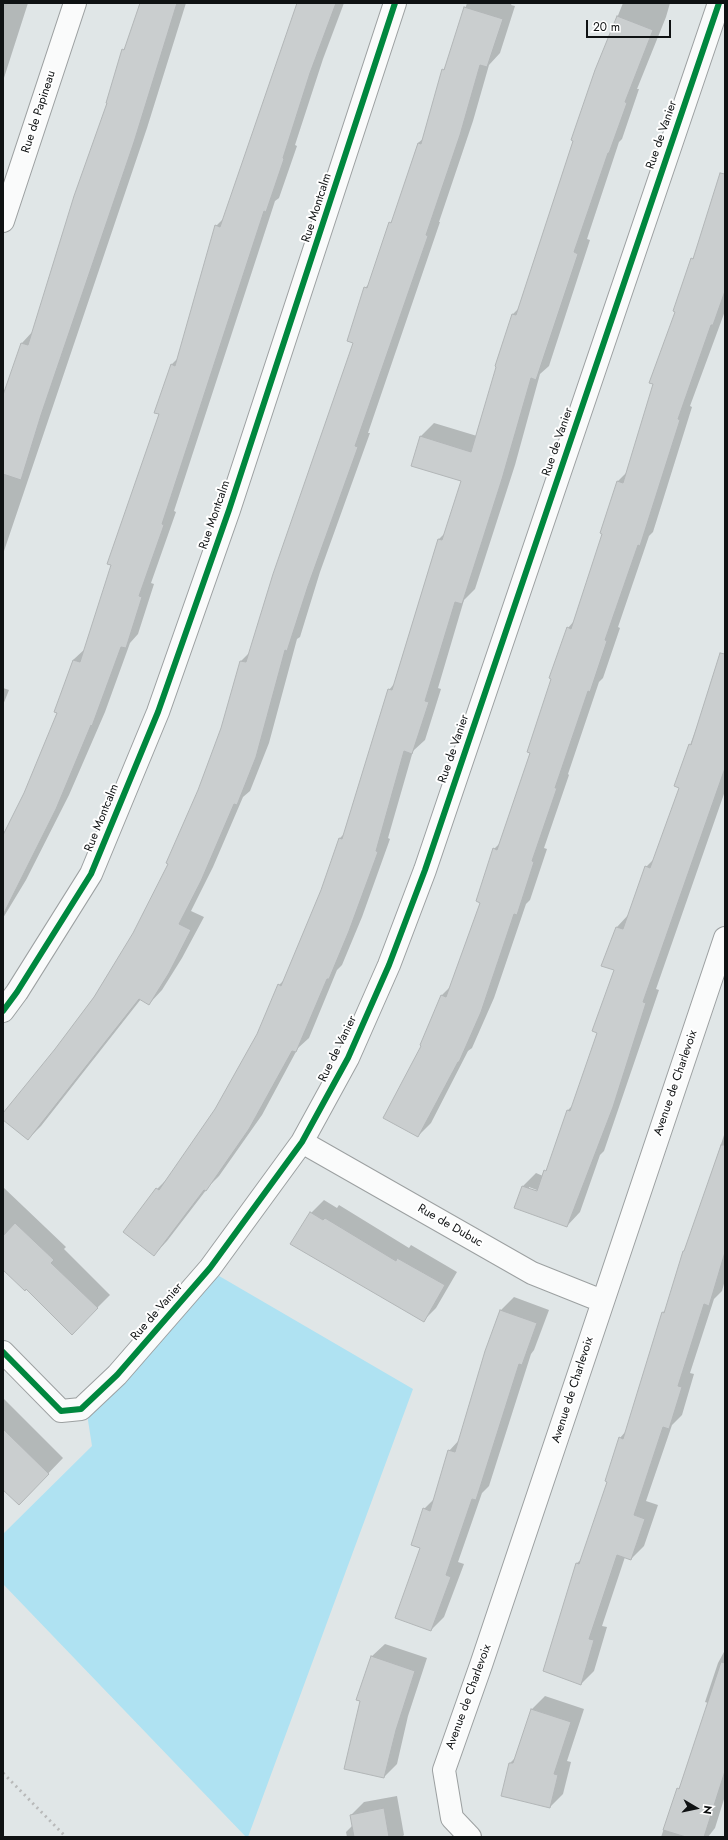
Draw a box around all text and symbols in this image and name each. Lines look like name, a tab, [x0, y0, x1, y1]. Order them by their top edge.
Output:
scale bar	[588, 12, 673, 38]
text: 20 m	[593, 18, 620, 36]
street label: Rue de Papineau	[19, 69, 59, 155]
street label: Rue de Vanier	[644, 99, 680, 171]
street label: Rue Montcalm	[299, 172, 335, 244]
street label: Rue de Vanier	[540, 406, 576, 478]
street label: Rue Montcalm	[196, 479, 234, 551]
street label: Rue de Vanier	[436, 713, 472, 785]
street label: Rue Montcalm	[82, 782, 122, 854]
street label: Rue de Vanier	[316, 1014, 360, 1084]
street label: Avenue de Charlevoix	[651, 1028, 701, 1138]
street label: Rue de Dubuc	[415, 1202, 485, 1250]
street label: Rue de Vanier	[128, 1280, 186, 1344]
street label: Avenue de Charlevoix	[549, 1335, 597, 1445]
street label: Avenue de Charlevoix	[443, 1643, 495, 1751]
north arrow	[676, 1788, 716, 1828]
text: N	[699, 1804, 716, 1815]

